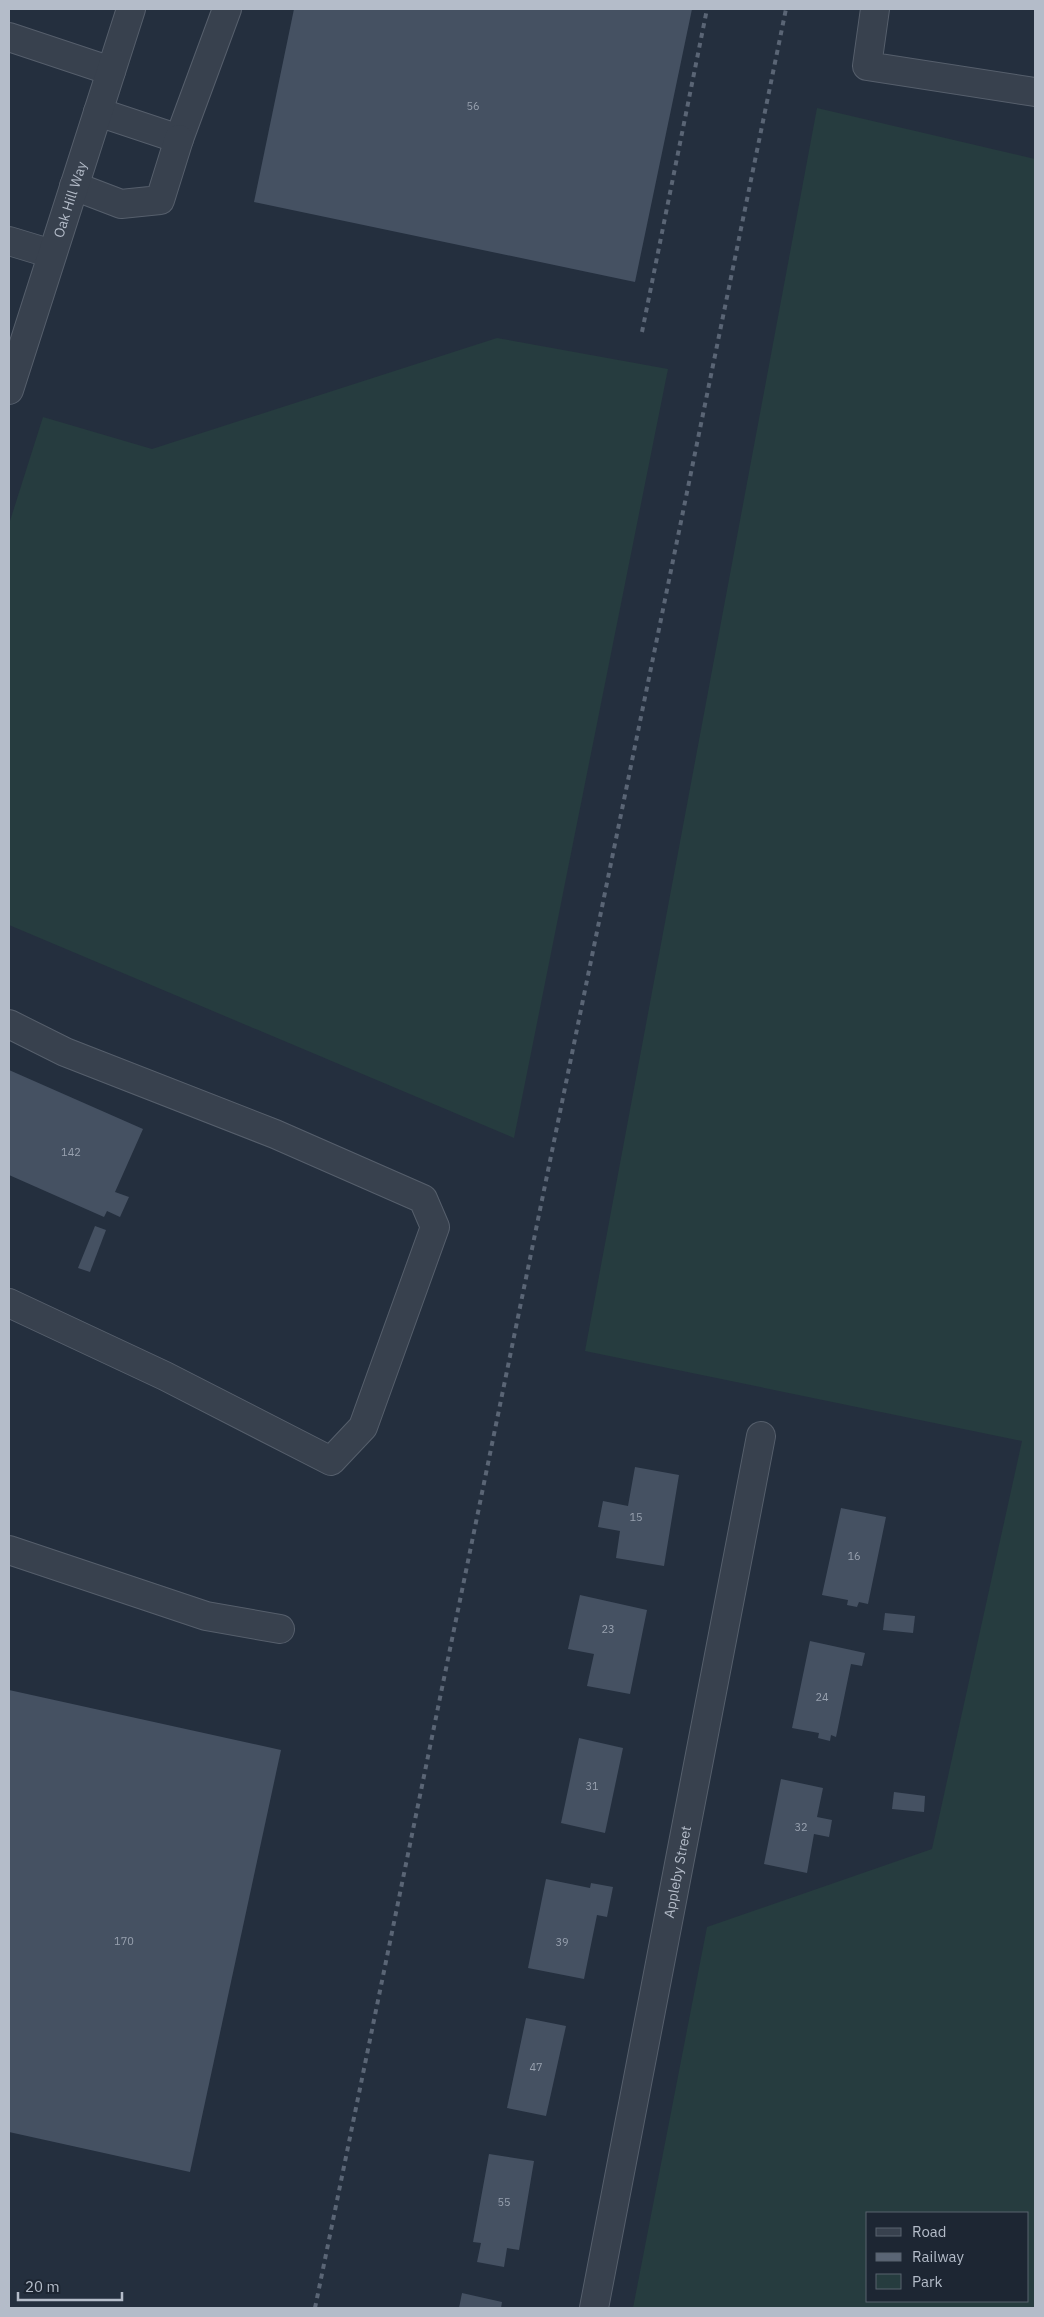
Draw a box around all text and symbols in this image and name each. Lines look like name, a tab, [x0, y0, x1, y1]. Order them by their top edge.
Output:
house number: 56	[466, 99, 480, 113]
street label: Oak Hill Way	[49, 159, 91, 240]
house number: 142	[61, 1145, 81, 1159]
house number: 15	[629, 1510, 643, 1524]
house number: 16	[847, 1549, 861, 1563]
house number: 23	[601, 1622, 615, 1636]
house number: 24	[815, 1690, 829, 1704]
house number: 31	[585, 1779, 599, 1793]
house number: 32	[794, 1820, 808, 1834]
street label: Appleby Street	[660, 1824, 695, 1920]
house number: 170	[114, 1934, 134, 1948]
house number: 39	[555, 1935, 569, 1949]
house number: 47	[529, 2060, 543, 2074]
house number: 55	[497, 2195, 511, 2209]
legend	[866, 2212, 1029, 2302]
text: Road	[912, 2222, 947, 2241]
text: Railway	[912, 2247, 965, 2266]
scale bar	[18, 2270, 121, 2302]
text: Park	[912, 2272, 942, 2291]
text: 20 m	[25, 2277, 60, 2296]

